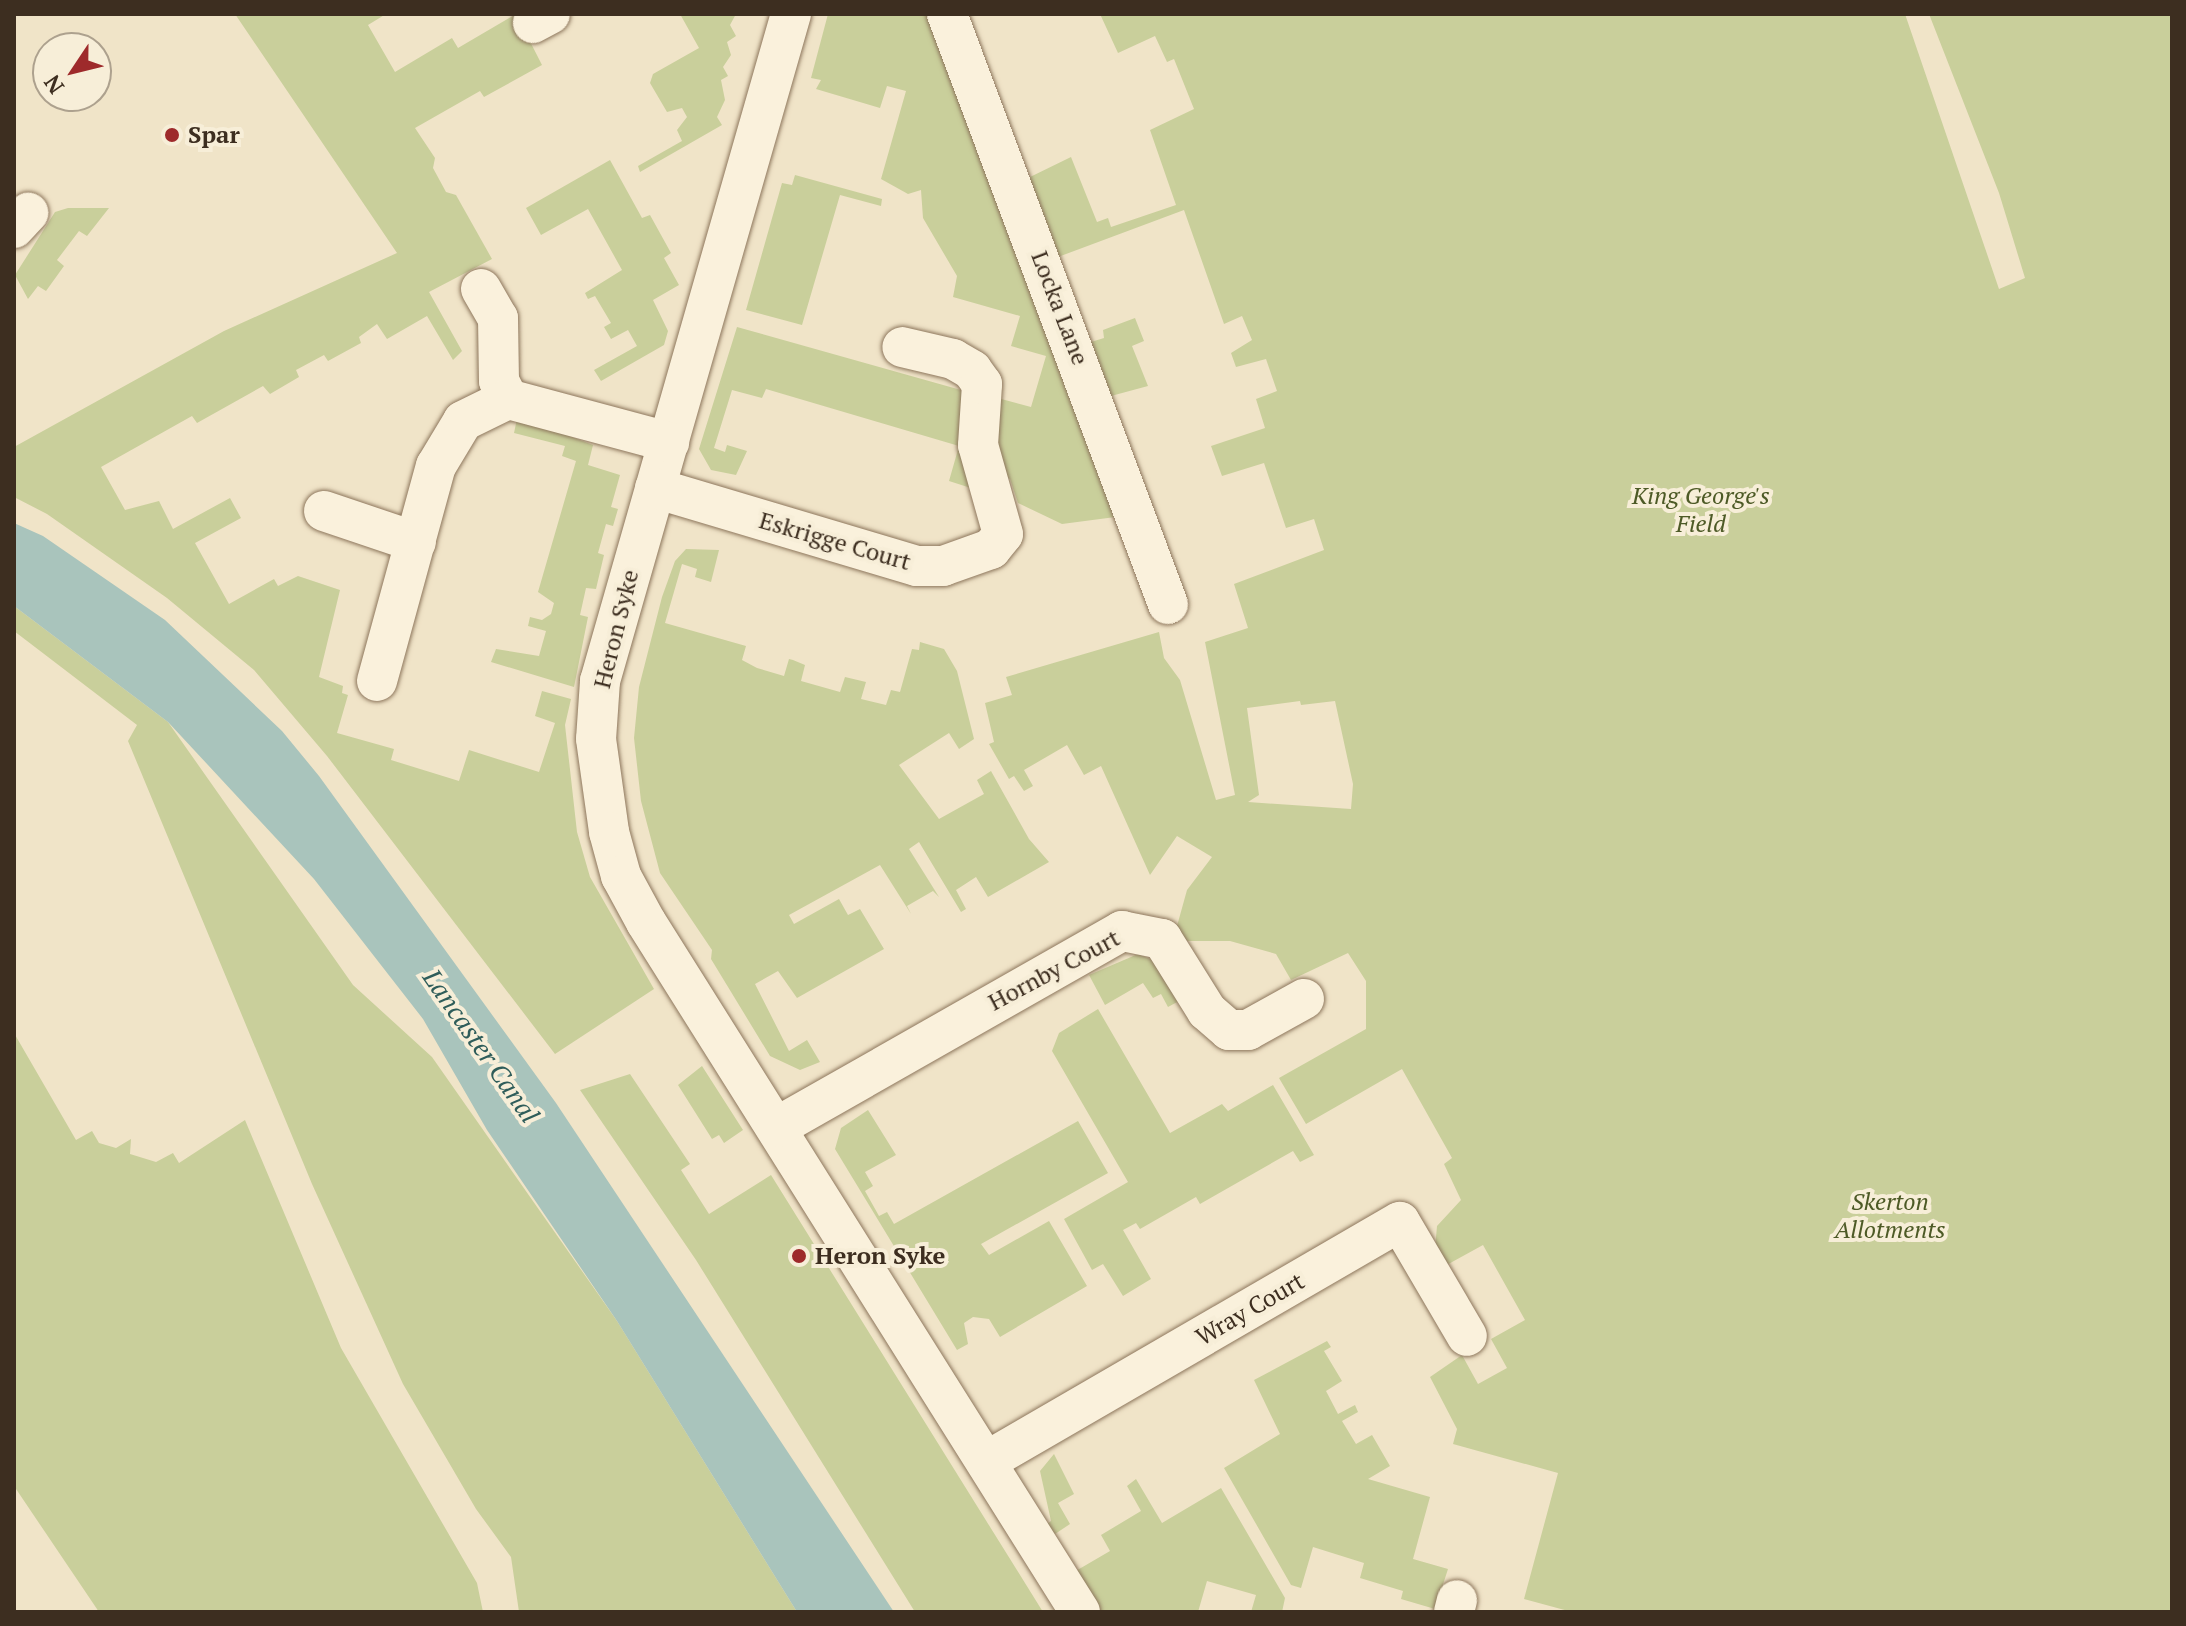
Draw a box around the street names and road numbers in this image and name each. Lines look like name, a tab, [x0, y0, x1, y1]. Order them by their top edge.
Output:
street label: Locka Lane	[1025, 247, 1095, 369]
street label: Eskrigge Court	[756, 506, 914, 576]
street label: Heron Syke	[587, 567, 645, 691]
street label: Hornby Court	[983, 923, 1125, 1017]
street label: Wray Court	[1191, 1266, 1309, 1352]

